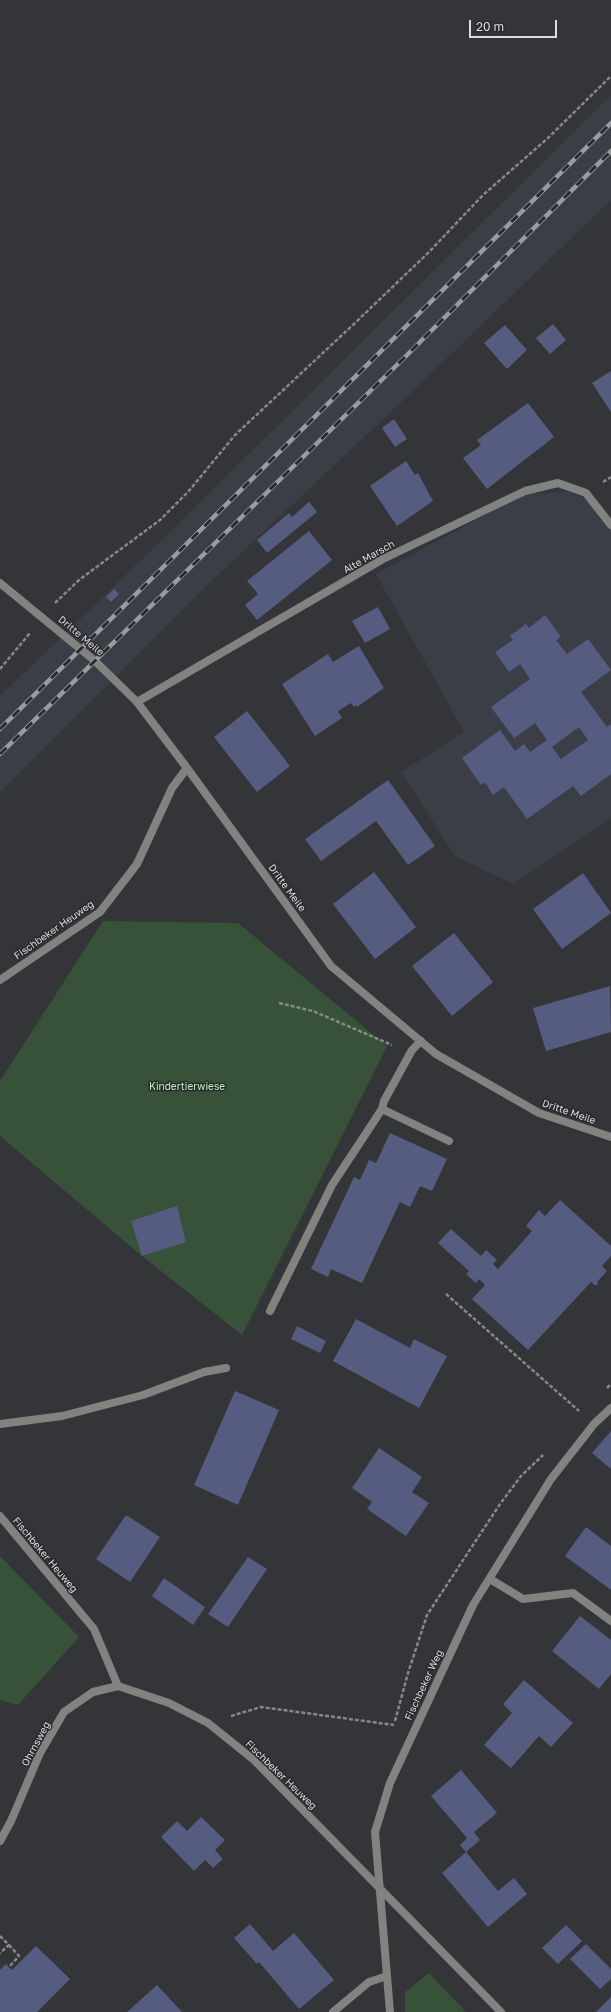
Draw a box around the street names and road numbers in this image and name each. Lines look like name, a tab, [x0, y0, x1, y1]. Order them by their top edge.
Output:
street label: Alte Marsch	[341, 538, 397, 576]
street label: Dritte Meile	[56, 613, 106, 659]
street label: Dritte Meile	[266, 862, 308, 914]
street label: Fischbeker Heuweg	[12, 898, 96, 962]
street label: Dritte Meile	[541, 1097, 597, 1127]
street label: Fischbeker Heuweg	[10, 1515, 80, 1595]
street label: Fischbeker Weg	[402, 1648, 446, 1722]
street label: Ohrnsweg	[19, 1720, 53, 1768]
street label: Fischbeker Heuweg	[243, 1738, 319, 1812]

